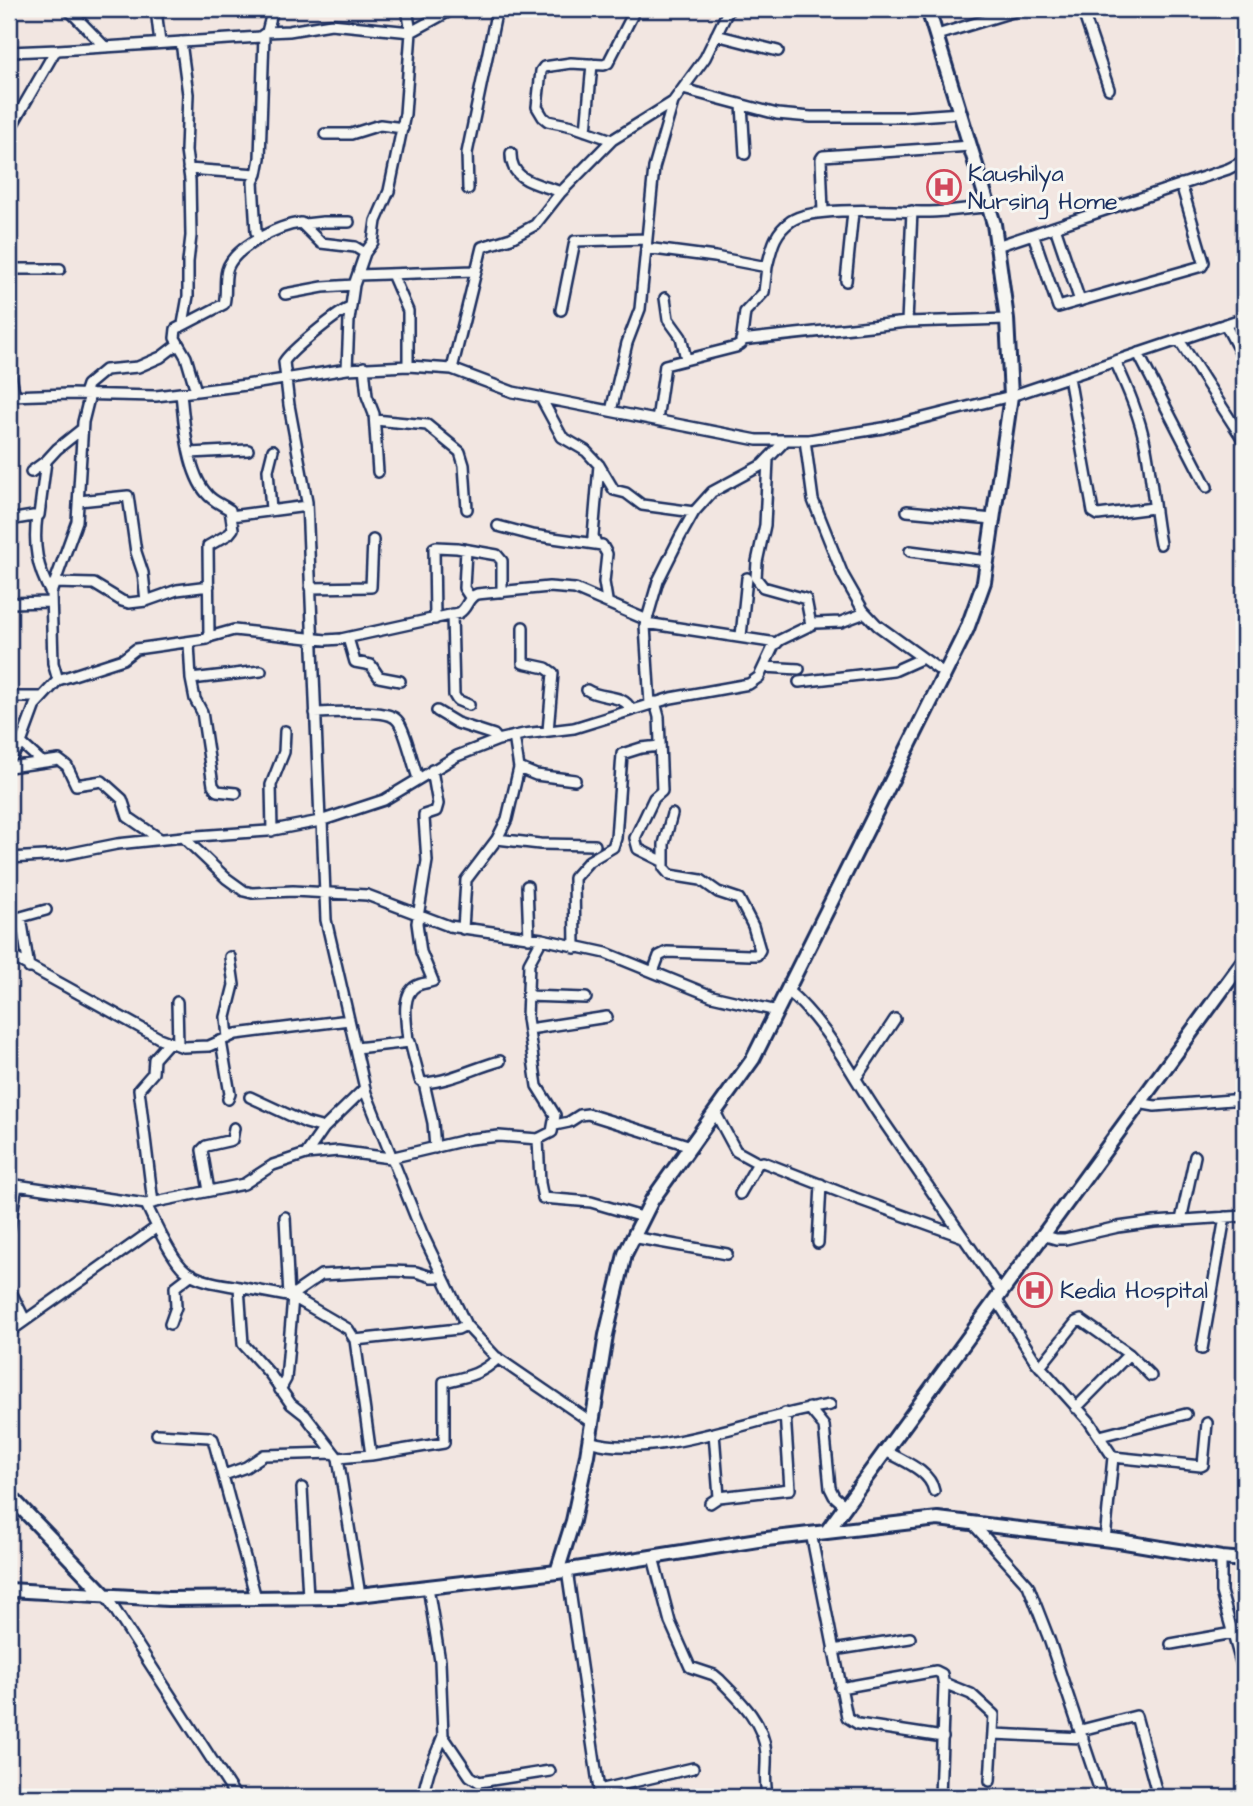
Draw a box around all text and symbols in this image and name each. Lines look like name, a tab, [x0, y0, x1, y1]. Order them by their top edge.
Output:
place label: Kaushilya Nursing Home	[968, 157, 1118, 220]
hospital icon: Kaushilya Nursing Home	[925, 168, 963, 206]
hospital icon: Kedia Hospital	[1016, 1271, 1054, 1309]
place label: Kedia Hospital	[1060, 1274, 1208, 1308]

